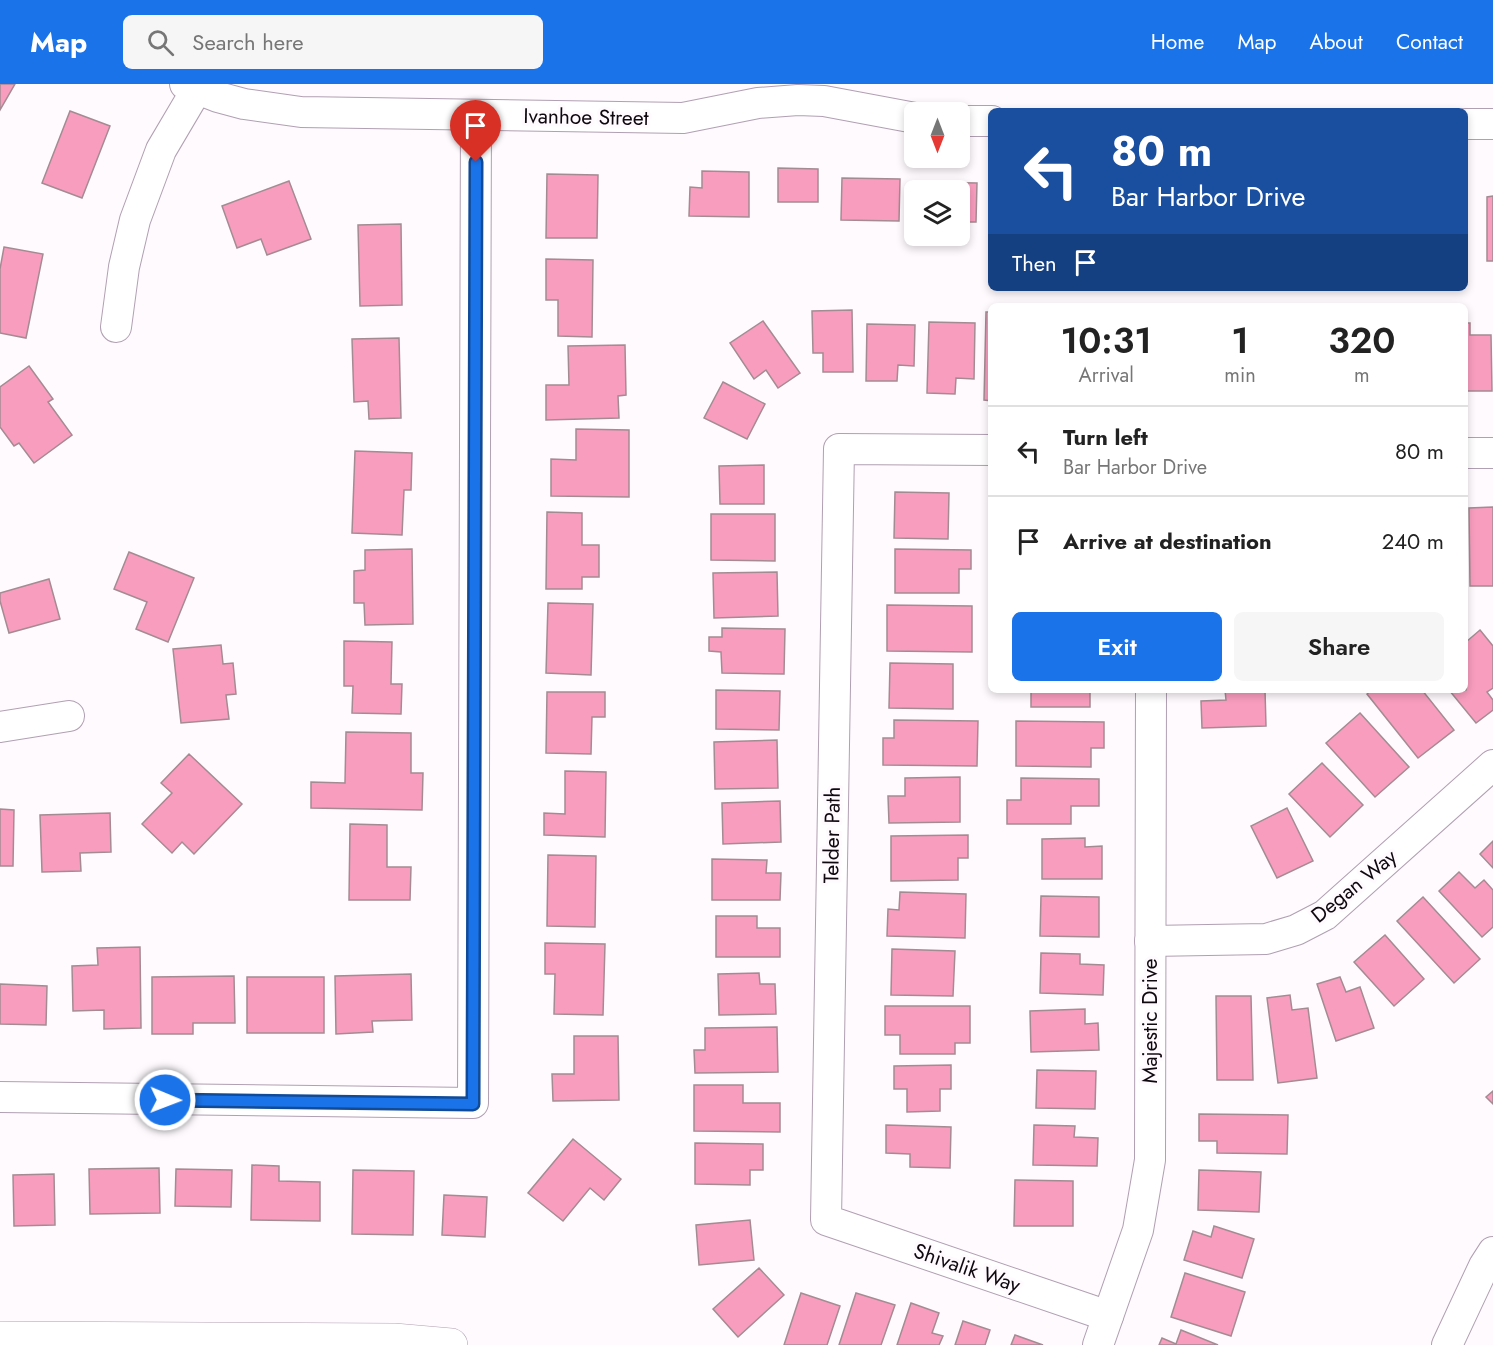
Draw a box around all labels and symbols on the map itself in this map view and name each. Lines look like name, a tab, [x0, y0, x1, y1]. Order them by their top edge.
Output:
pin	[450, 100, 501, 162]
street label: Ivanhoe Street	[523, 101, 649, 133]
north arrow	[904, 102, 970, 168]
street label: Telder Path	[816, 786, 848, 884]
street label: Degan Way	[1305, 842, 1404, 930]
street label: Majestic Drive	[1135, 958, 1165, 1084]
position arrow	[133, 1068, 197, 1132]
street label: Shivalik Way	[910, 1236, 1025, 1301]

